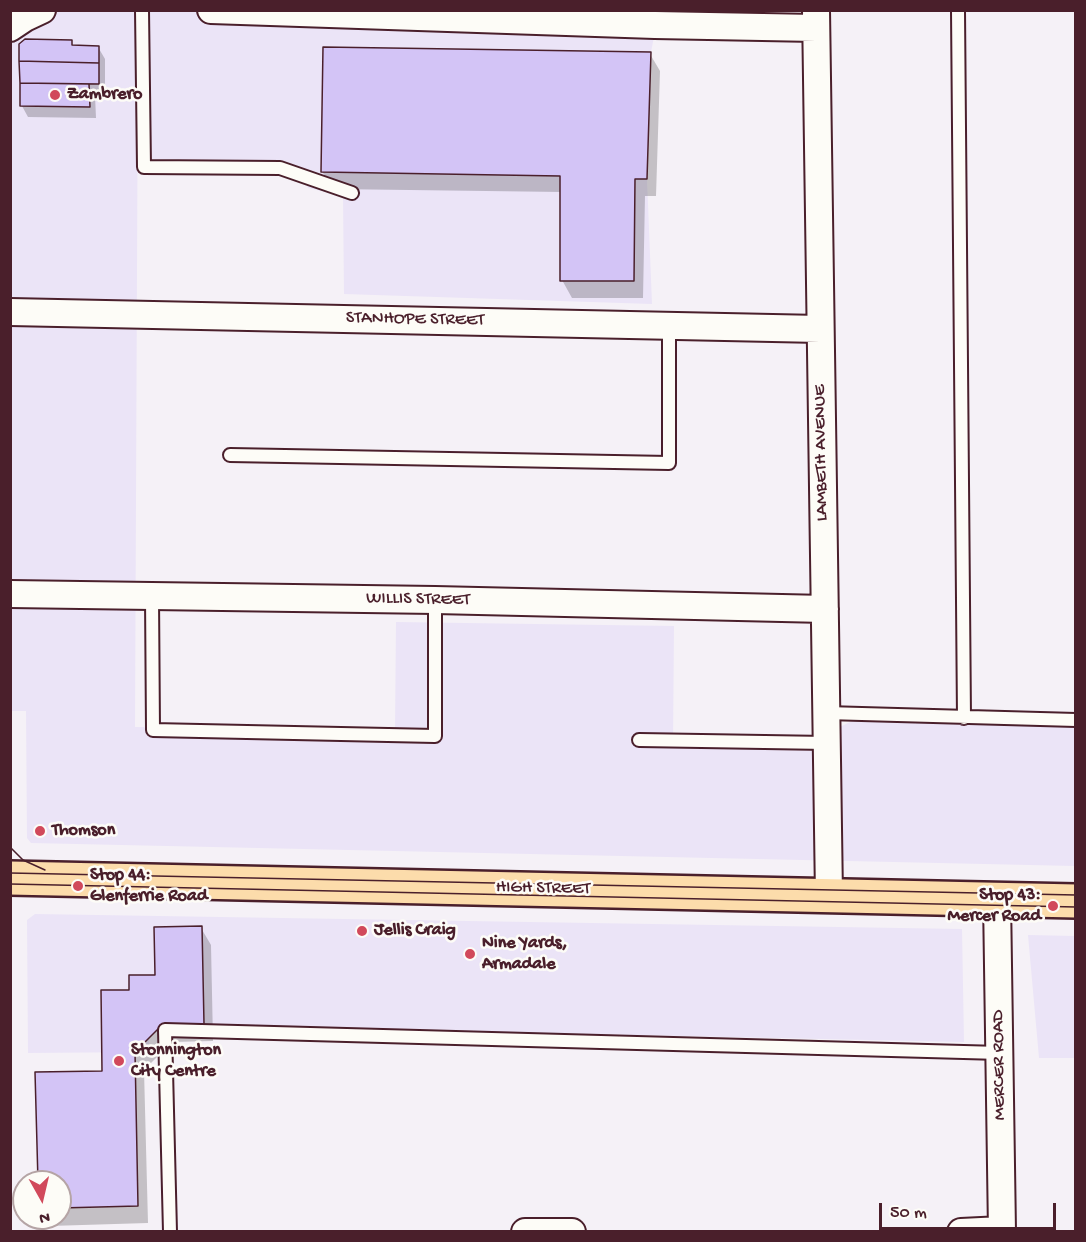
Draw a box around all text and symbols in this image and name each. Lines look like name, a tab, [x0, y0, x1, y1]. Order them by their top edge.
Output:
place label: Zambrero	[67, 84, 142, 106]
marker: Zambrero	[48, 88, 62, 102]
street label: STANHOPE STREET	[346, 308, 484, 332]
street label: LAMBETH AVENUE	[810, 384, 834, 522]
street label: WILLIS STREET	[366, 588, 470, 612]
place label: Thomson	[52, 820, 115, 842]
marker: Thomson	[33, 824, 47, 838]
place label: Stop 44: Glenferrie Road	[90, 865, 207, 908]
street label: HIGH STREET	[496, 877, 590, 901]
marker: Stop 44: Glenferrie Road	[71, 879, 85, 893]
place label: Stop 43: Mercer Road	[947, 885, 1041, 928]
marker: Stop 43: Mercer Road	[1046, 899, 1060, 913]
place label: Jellis Craig	[374, 920, 456, 942]
marker: Jellis Craig	[355, 924, 369, 938]
place label: Nine Yards, Armadale	[482, 933, 567, 976]
marker: Nine Yards, Armadale	[463, 947, 477, 961]
street label: MERCER ROAD	[988, 1010, 1012, 1120]
place label: Stonnington City Centre	[131, 1040, 221, 1082]
marker: Stonnington City Centre	[112, 1054, 126, 1068]
north arrow	[12, 1170, 72, 1230]
scale bar	[882, 1191, 1059, 1229]
text: 50 m	[890, 1203, 927, 1224]
text: N	[38, 1206, 51, 1226]

